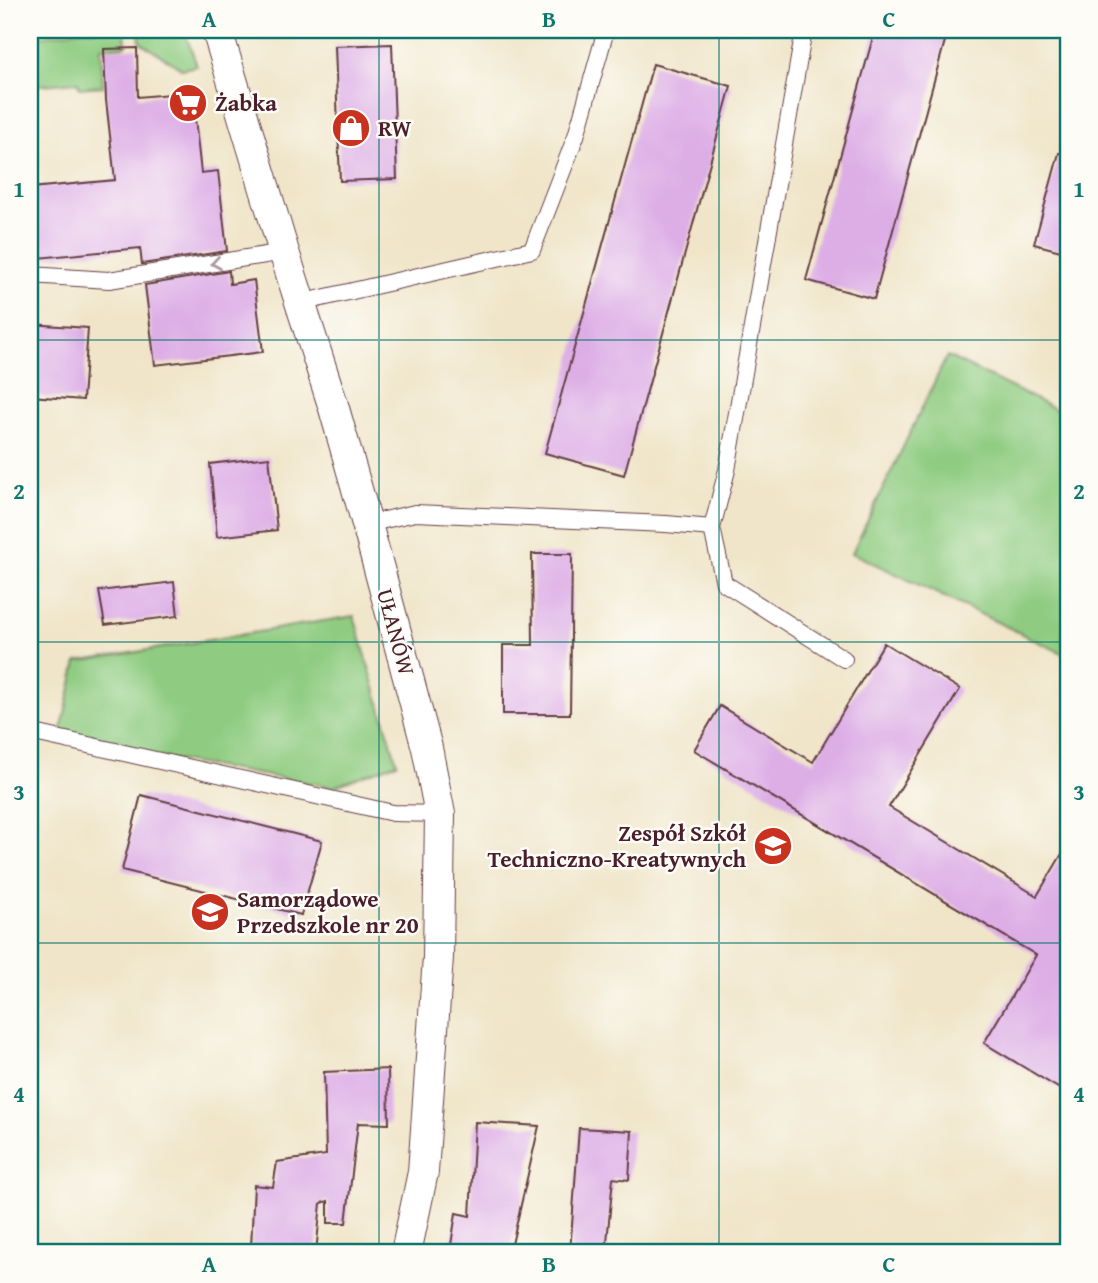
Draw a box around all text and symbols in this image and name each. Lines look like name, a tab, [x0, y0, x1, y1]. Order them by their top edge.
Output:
text: A	[202, 2, 217, 35]
text: B	[542, 2, 556, 35]
text: C	[882, 2, 896, 35]
supermarket icon: Żabka	[167, 82, 209, 124]
place label: Żabka	[215, 86, 277, 119]
shop icon: RW	[330, 107, 372, 149]
place label: RW	[378, 111, 412, 144]
text: 1	[13, 172, 25, 205]
text: 1	[1073, 172, 1085, 205]
one-way arrow	[210, 255, 222, 270]
text: 2	[13, 474, 25, 507]
text: 2	[1073, 474, 1085, 507]
street label: UŁANÓW	[369, 585, 424, 679]
text: 3	[13, 775, 25, 808]
text: 3	[1073, 775, 1085, 808]
place label: Zespół Szkół Techniczno-Kreatywnych	[488, 816, 746, 875]
school or university icon: Zespół Szkół Techniczno-Kreatywnych	[752, 825, 794, 867]
place label: Samorządowe Przedszkole nr 20	[237, 882, 419, 941]
school or university icon: Samorządowe Przedszkole nr 20	[189, 891, 231, 933]
text: 4	[13, 1077, 25, 1110]
text: 4	[1073, 1077, 1085, 1110]
text: A	[202, 1247, 217, 1280]
text: B	[542, 1247, 556, 1280]
text: C	[882, 1247, 896, 1280]

